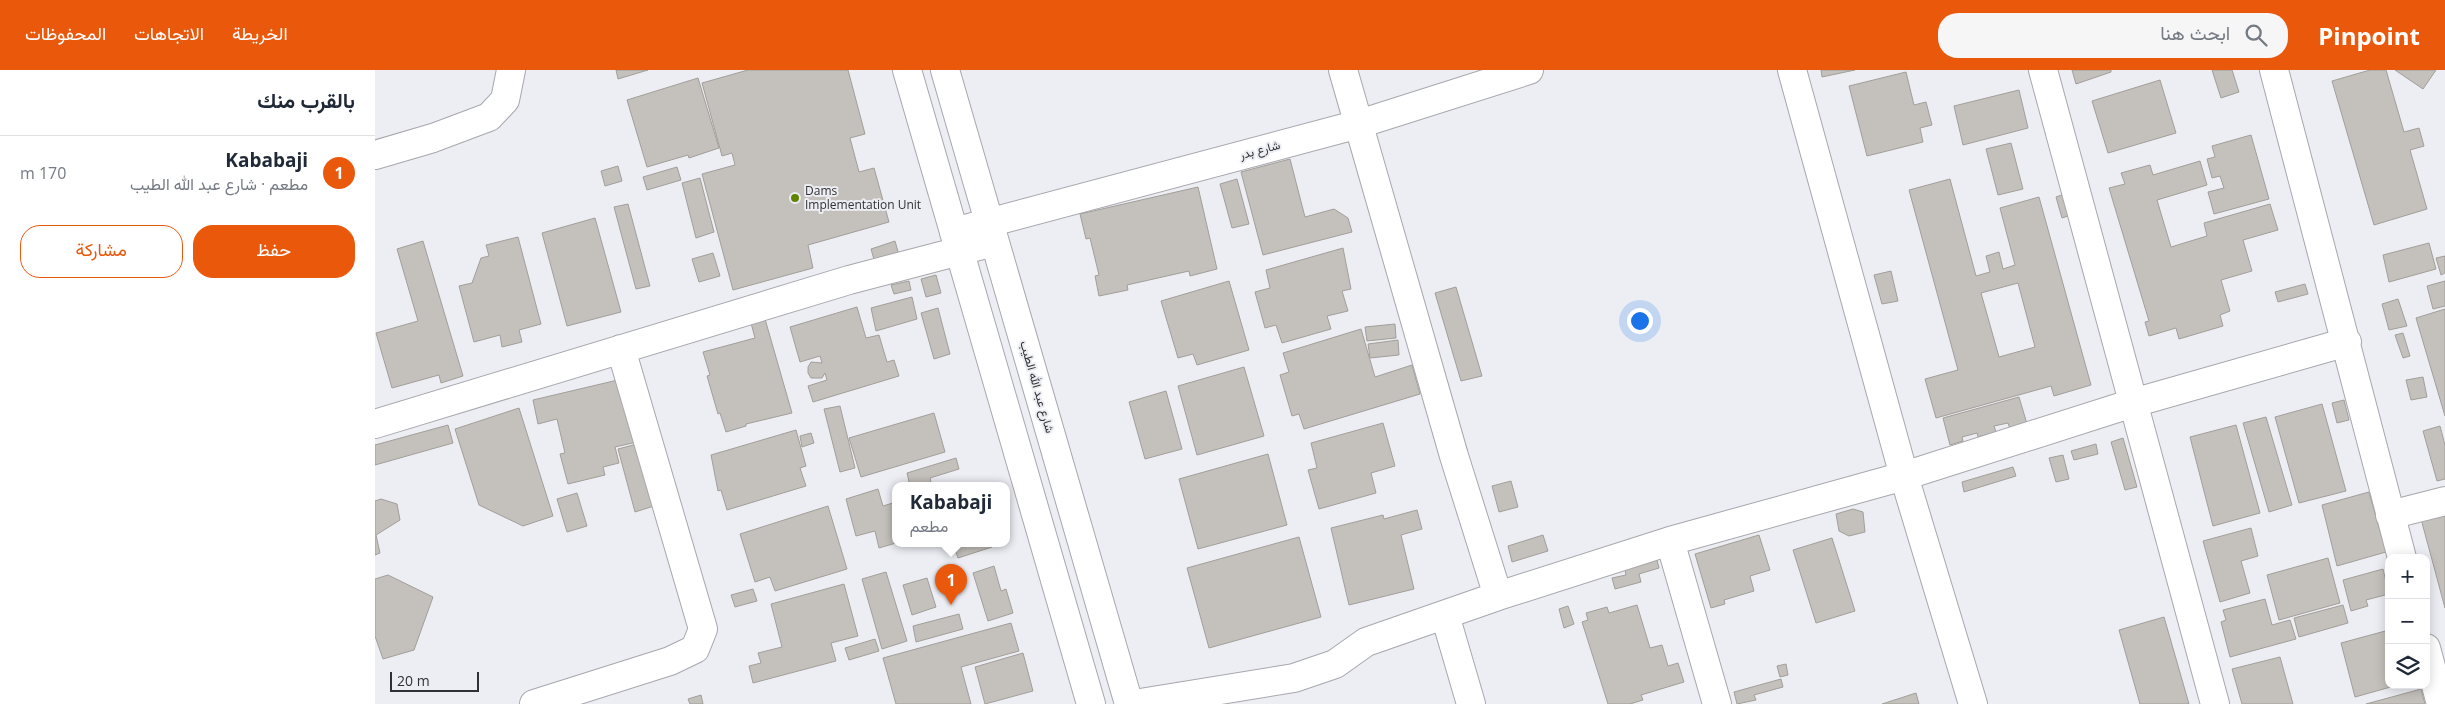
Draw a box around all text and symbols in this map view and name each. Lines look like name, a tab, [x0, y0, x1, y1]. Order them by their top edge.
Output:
search box	[1938, 13, 2288, 58]
text: Pinpoint	[2318, 19, 2420, 52]
text: ابحث هنا	[2160, 20, 2230, 46]
text: المحفوظات	[25, 21, 106, 45]
text: الاتجاهات	[134, 21, 204, 45]
text: الخريطة	[232, 21, 288, 45]
icon: search	[2242, 21, 2270, 49]
text: بالقرب منك	[257, 86, 355, 114]
street label: شارع بدر	[1237, 136, 1282, 164]
text: Kababaji	[225, 147, 308, 173]
text: 170 m	[20, 162, 66, 184]
text: 1	[334, 162, 344, 184]
text: مطعم · شارع عبد الله الطيب	[130, 173, 308, 195]
place label: Dams Implementation Unit	[805, 182, 921, 213]
marker: Dams Implementation Unit	[789, 192, 801, 204]
button: مشاركة	[20, 225, 183, 278]
button: حفظ	[193, 225, 355, 278]
your location	[1627, 308, 1653, 334]
street label: شارع عبد الله الطيب	[1015, 339, 1059, 435]
popup	[892, 482, 1010, 547]
text: Kababaji	[910, 489, 992, 515]
text: مطعم	[910, 515, 948, 537]
map controls	[2385, 554, 2430, 689]
button: +	[2385, 554, 2430, 599]
pin: 1	[935, 564, 967, 605]
button: −	[2385, 599, 2430, 644]
button: layers	[2385, 644, 2430, 689]
scale bar	[390, 669, 479, 692]
text: 20 m	[397, 671, 430, 690]

